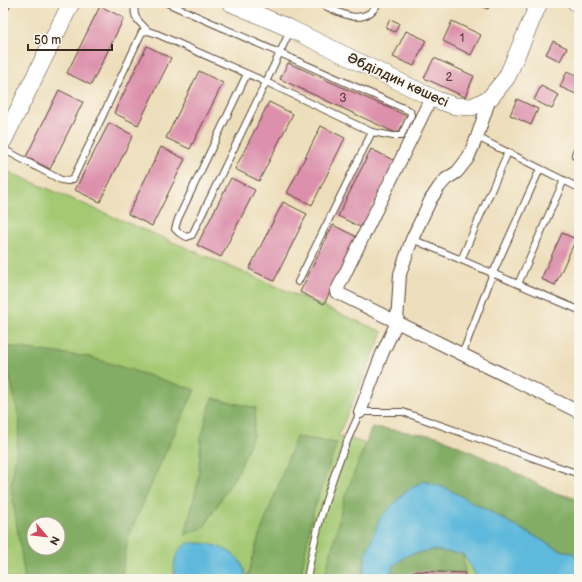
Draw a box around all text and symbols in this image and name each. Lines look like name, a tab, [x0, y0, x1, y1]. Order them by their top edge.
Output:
scale bar	[28, 26, 112, 52]
house number: 1	[460, 31, 464, 46]
text: 50 m	[34, 33, 61, 48]
street label: Әбділдин көшесі	[345, 49, 451, 111]
house number: 2	[445, 70, 453, 85]
house number: 3	[339, 91, 347, 106]
north arrow	[26, 516, 66, 556]
text: N	[47, 534, 62, 547]

